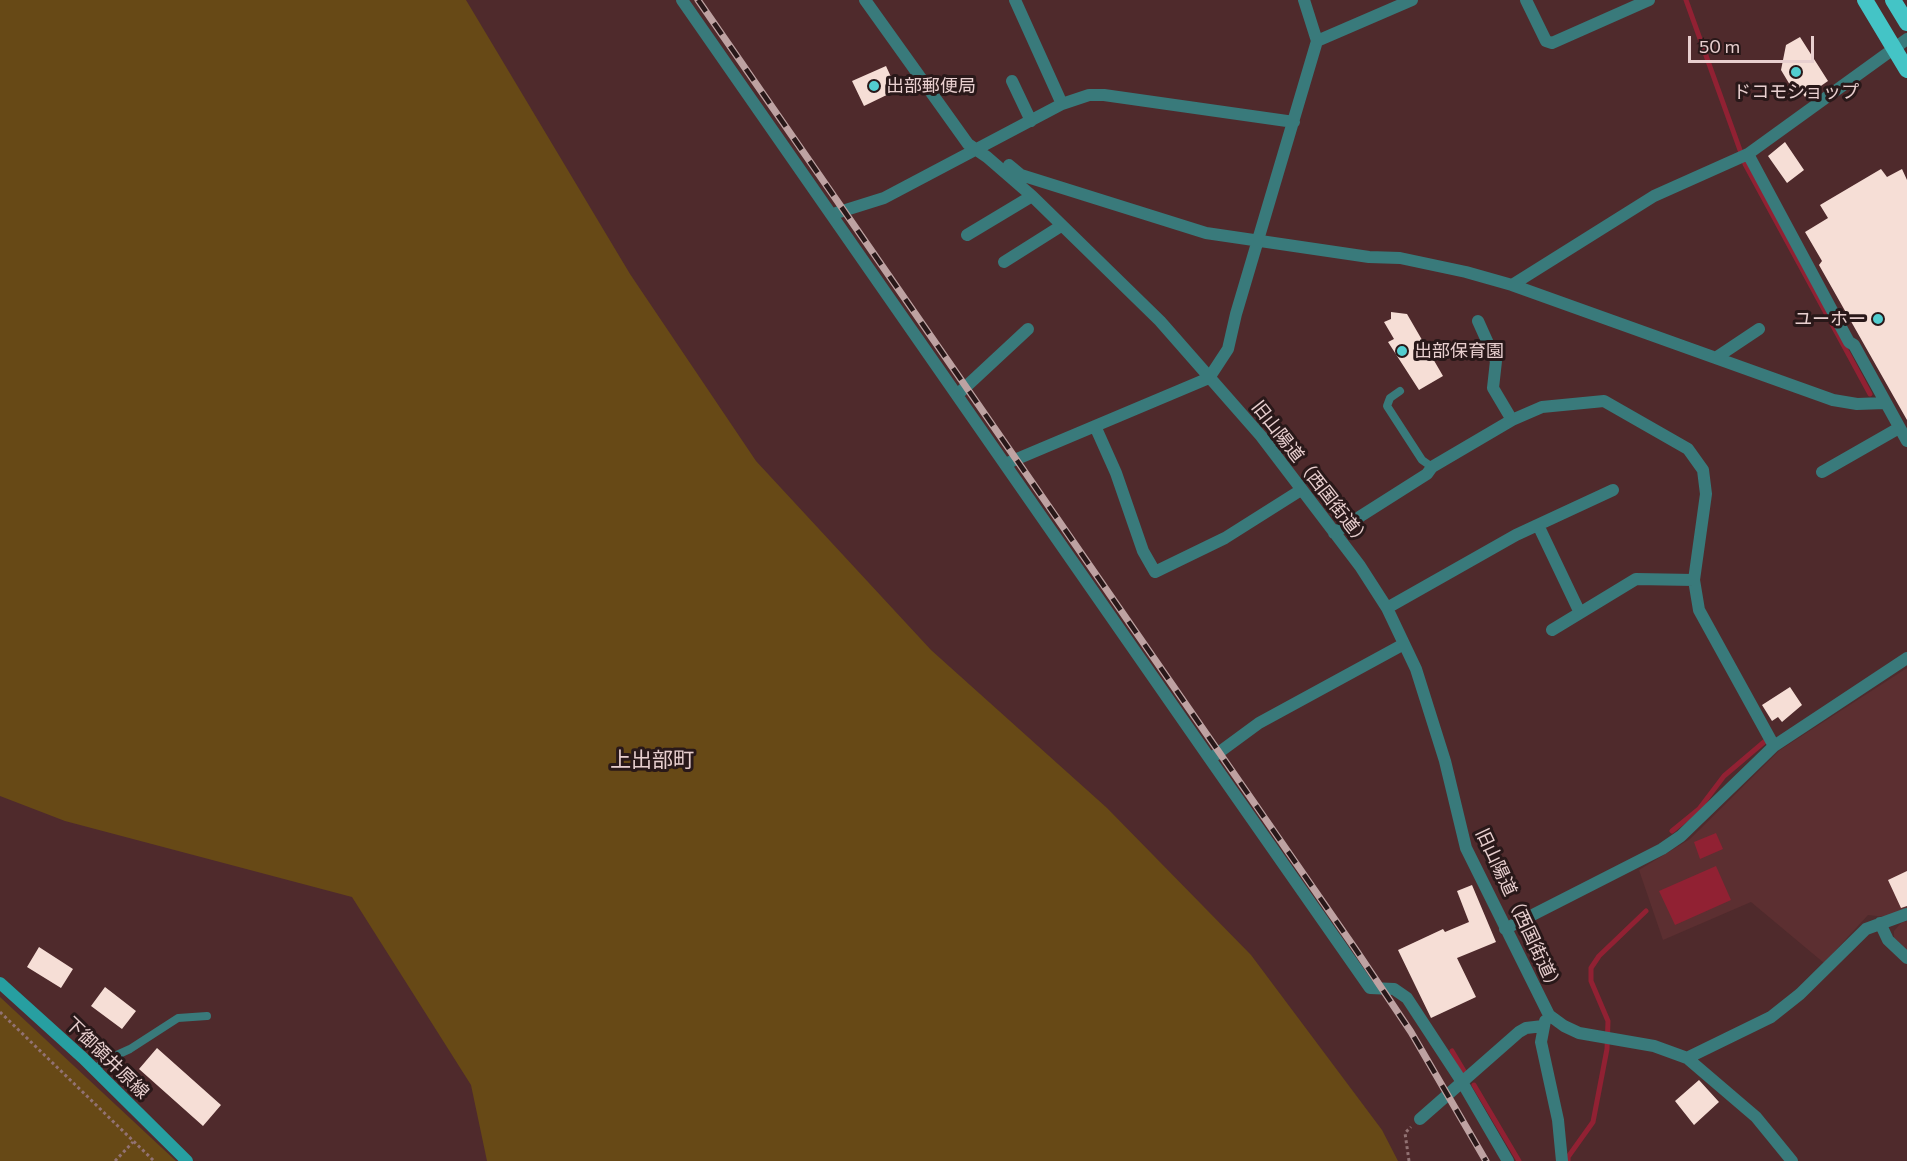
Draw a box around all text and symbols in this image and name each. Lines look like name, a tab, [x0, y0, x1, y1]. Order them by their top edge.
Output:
scale bar	[1691, 24, 1817, 62]
text: 50 m	[1699, 35, 1740, 57]
marker: ドコモショップ	[1789, 65, 1803, 79]
place label: 出部郵便局	[886, 75, 976, 97]
marker: 出部郵便局	[867, 79, 881, 93]
place label: ドコモショップ	[1733, 81, 1859, 103]
place label: ユーホー	[1794, 308, 1866, 330]
marker: ユーホー	[1871, 312, 1885, 326]
place label: 出部保育園	[1414, 340, 1504, 362]
marker: 出部保育園	[1395, 344, 1409, 358]
street label: 旧山陽道（西国街道）	[1247, 396, 1375, 552]
district label: 上出部町	[610, 747, 694, 773]
street label: 旧山陽道（西国街道）	[1471, 825, 1567, 997]
street label: 下御領井原線	[61, 1013, 153, 1103]

